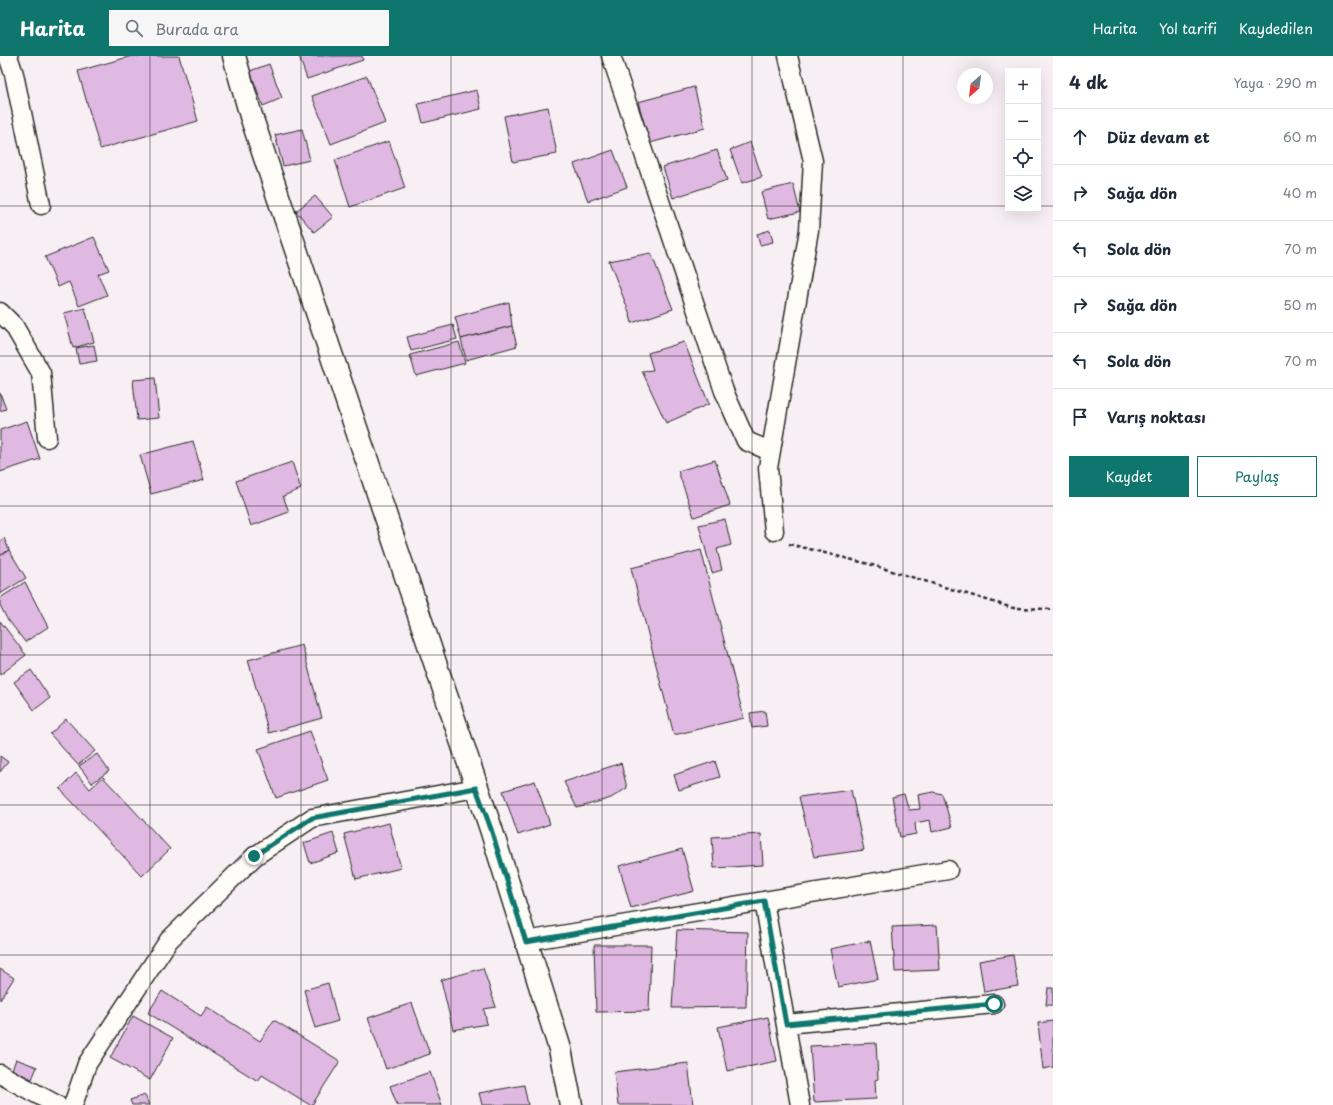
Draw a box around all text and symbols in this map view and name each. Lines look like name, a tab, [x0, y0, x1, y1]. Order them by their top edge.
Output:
search box	[109, 10, 389, 46]
text: Harita	[20, 14, 85, 42]
icon: search	[123, 17, 145, 39]
text: Burada ara	[155, 17, 239, 40]
text: Harita	[1093, 18, 1137, 39]
text: Yol tarifi	[1159, 18, 1217, 39]
text: Kaydedilen	[1239, 18, 1313, 39]
north arrow	[957, 68, 993, 104]
map controls	[1005, 68, 1041, 212]
button: +	[1005, 68, 1041, 104]
text: 4 dk	[1069, 69, 1108, 95]
text: Yaya · 290 m	[1234, 73, 1317, 92]
button: −	[1005, 104, 1041, 140]
text: Düz devam et	[1107, 125, 1210, 148]
icon: ahead	[1069, 126, 1091, 148]
text: 60 m	[1283, 127, 1317, 146]
button: locate	[1005, 140, 1041, 176]
button: layers	[1005, 176, 1041, 212]
text: Sağa dön	[1107, 181, 1177, 204]
icon: right	[1069, 182, 1091, 204]
text: 40 m	[1283, 183, 1317, 202]
text: Sola dön	[1107, 237, 1171, 260]
icon: left	[1069, 238, 1091, 260]
text: 70 m	[1284, 239, 1317, 258]
text: Sağa dön	[1107, 293, 1177, 316]
icon: right	[1069, 294, 1091, 316]
text: 50 m	[1283, 295, 1317, 314]
text: Sola dön	[1107, 349, 1171, 372]
icon: left	[1069, 350, 1091, 372]
text: 70 m	[1284, 351, 1317, 370]
text: Varış noktası	[1107, 405, 1206, 428]
icon: arrive	[1069, 406, 1091, 428]
button: Kaydet	[1069, 456, 1189, 497]
button: Paylaş	[1197, 456, 1317, 497]
route end	[245, 847, 263, 865]
route start	[985, 995, 1003, 1013]

